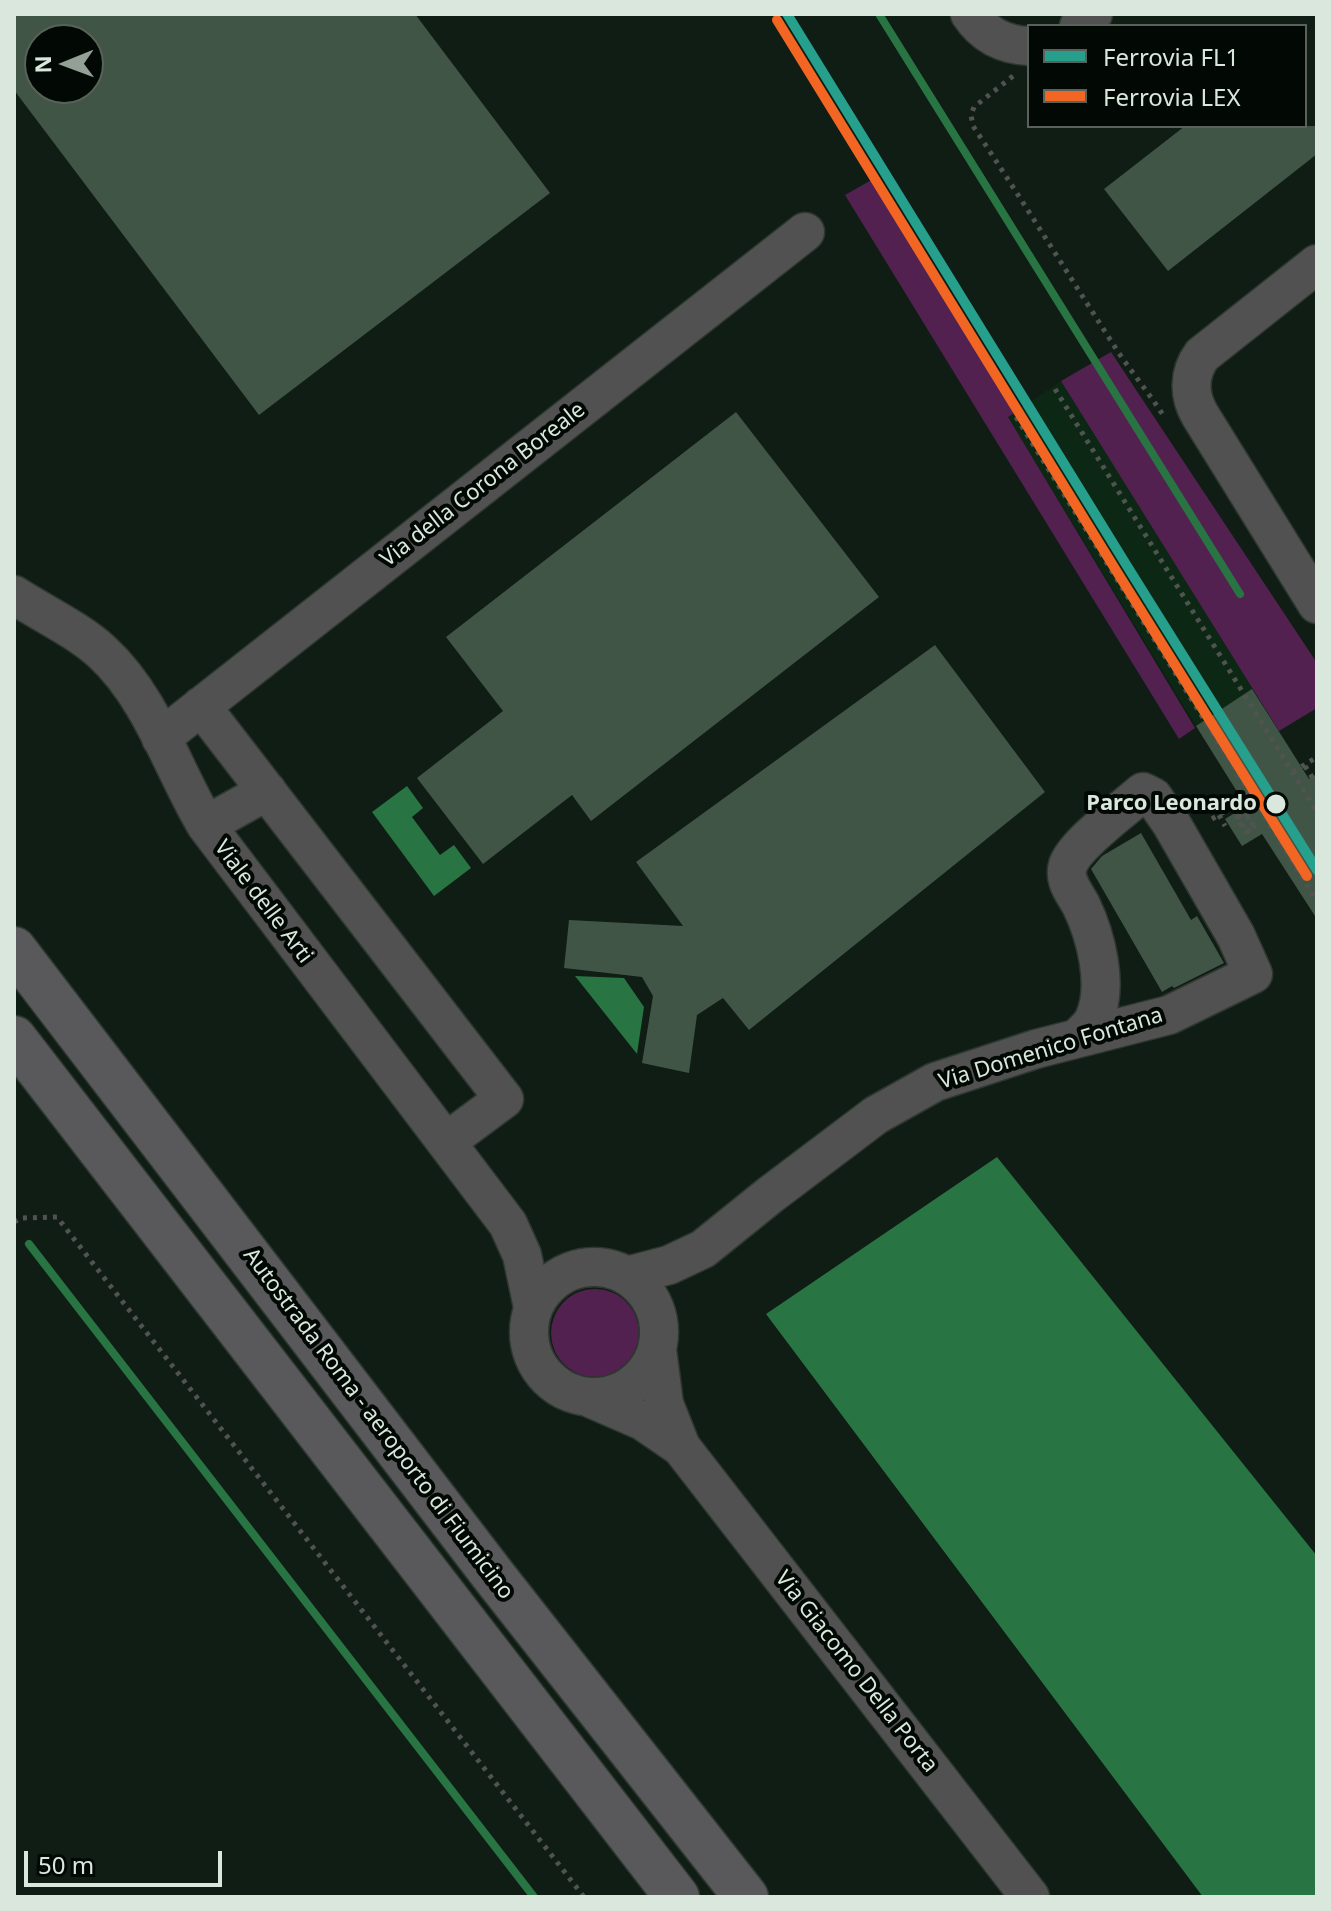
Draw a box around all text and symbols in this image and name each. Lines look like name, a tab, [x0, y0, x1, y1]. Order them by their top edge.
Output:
north arrow	[24, 24, 104, 104]
legend	[1027, 24, 1307, 128]
text: Ferrovia FL1	[1103, 40, 1239, 73]
text: N	[27, 55, 57, 74]
text: Ferrovia LEX	[1103, 80, 1240, 113]
street label: Via della Corona Boreale	[376, 397, 590, 573]
place label: Parco Leonardo	[1086, 791, 1257, 817]
marker: Parco Leonardo	[1264, 792, 1288, 816]
street label: Viale delle Arti	[208, 835, 318, 969]
street label: Via Domenico Fontana	[936, 1002, 1166, 1096]
street label: Autostrada Roma - aeroporto di Fiumicino	[237, 1243, 519, 1605]
street label: Via Giacomo Della Porta	[769, 1566, 943, 1778]
scale bar	[28, 1835, 226, 1885]
text: 50 m	[38, 1848, 94, 1881]

